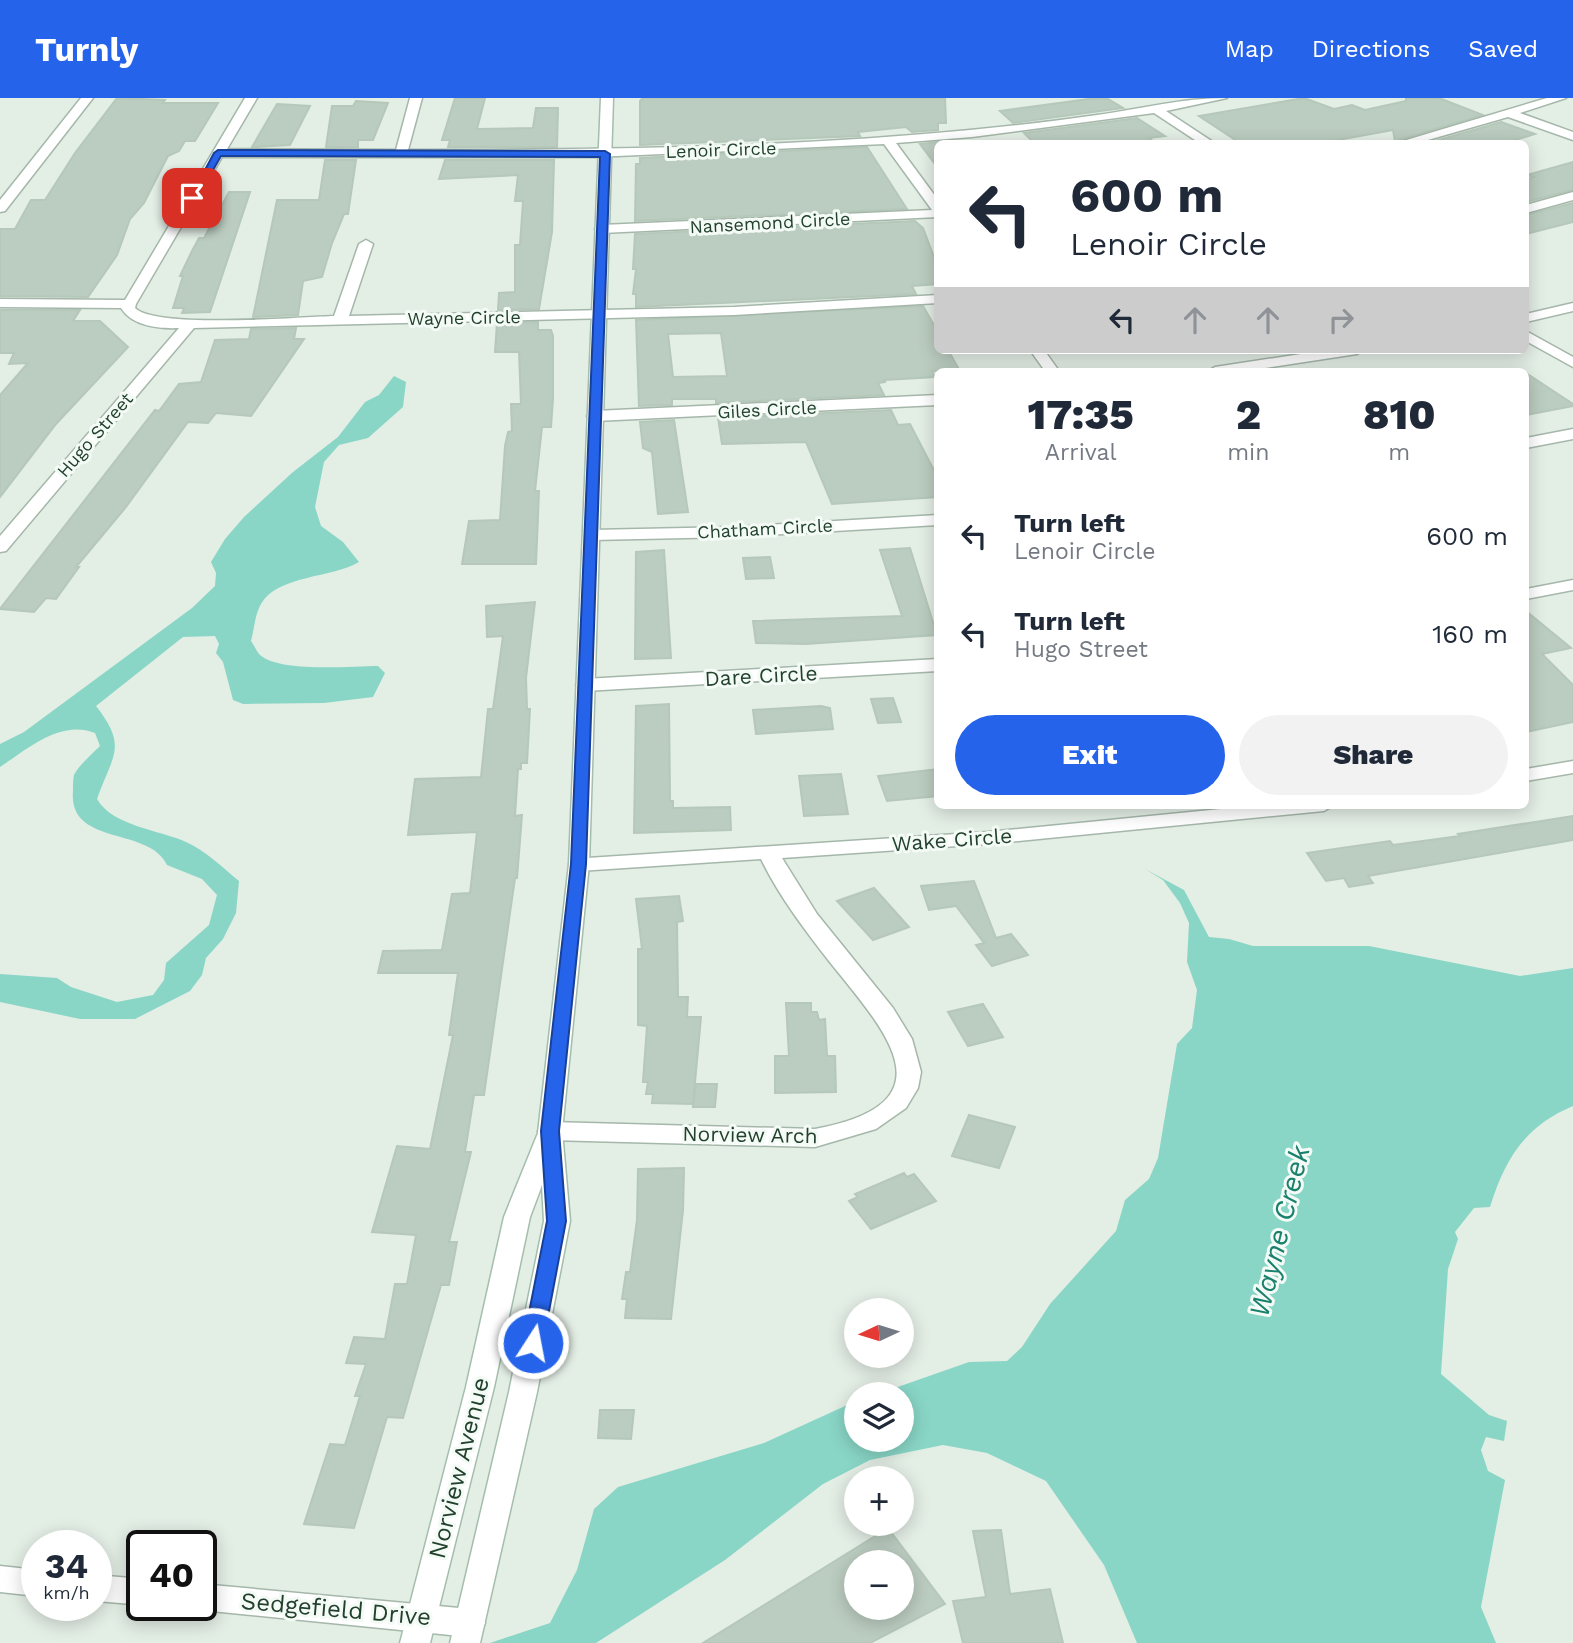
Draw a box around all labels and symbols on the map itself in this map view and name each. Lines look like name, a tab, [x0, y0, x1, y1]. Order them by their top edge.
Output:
street label: Lenoir Circle	[665, 137, 777, 162]
pin	[162, 168, 222, 228]
street label: Nansemond Circle	[689, 208, 851, 237]
street label: Wayne Circle	[407, 306, 521, 329]
street label: Hugo Street	[52, 388, 137, 481]
street label: Giles Circle	[717, 396, 817, 423]
street label: Chatham Circle	[697, 514, 833, 543]
street label: Dare Circle	[704, 660, 818, 691]
street label: Wake Circle	[891, 823, 1013, 856]
street label: Norview Arch	[682, 1121, 818, 1148]
water label: Wayne Creek	[1242, 1141, 1317, 1320]
north arrow	[844, 1298, 914, 1368]
position arrow	[496, 1306, 570, 1380]
street label: Norview Avenue	[423, 1375, 495, 1561]
speed limit sign: 40	[126, 1530, 217, 1621]
street label: Sedgefield Drive	[240, 1587, 432, 1631]

